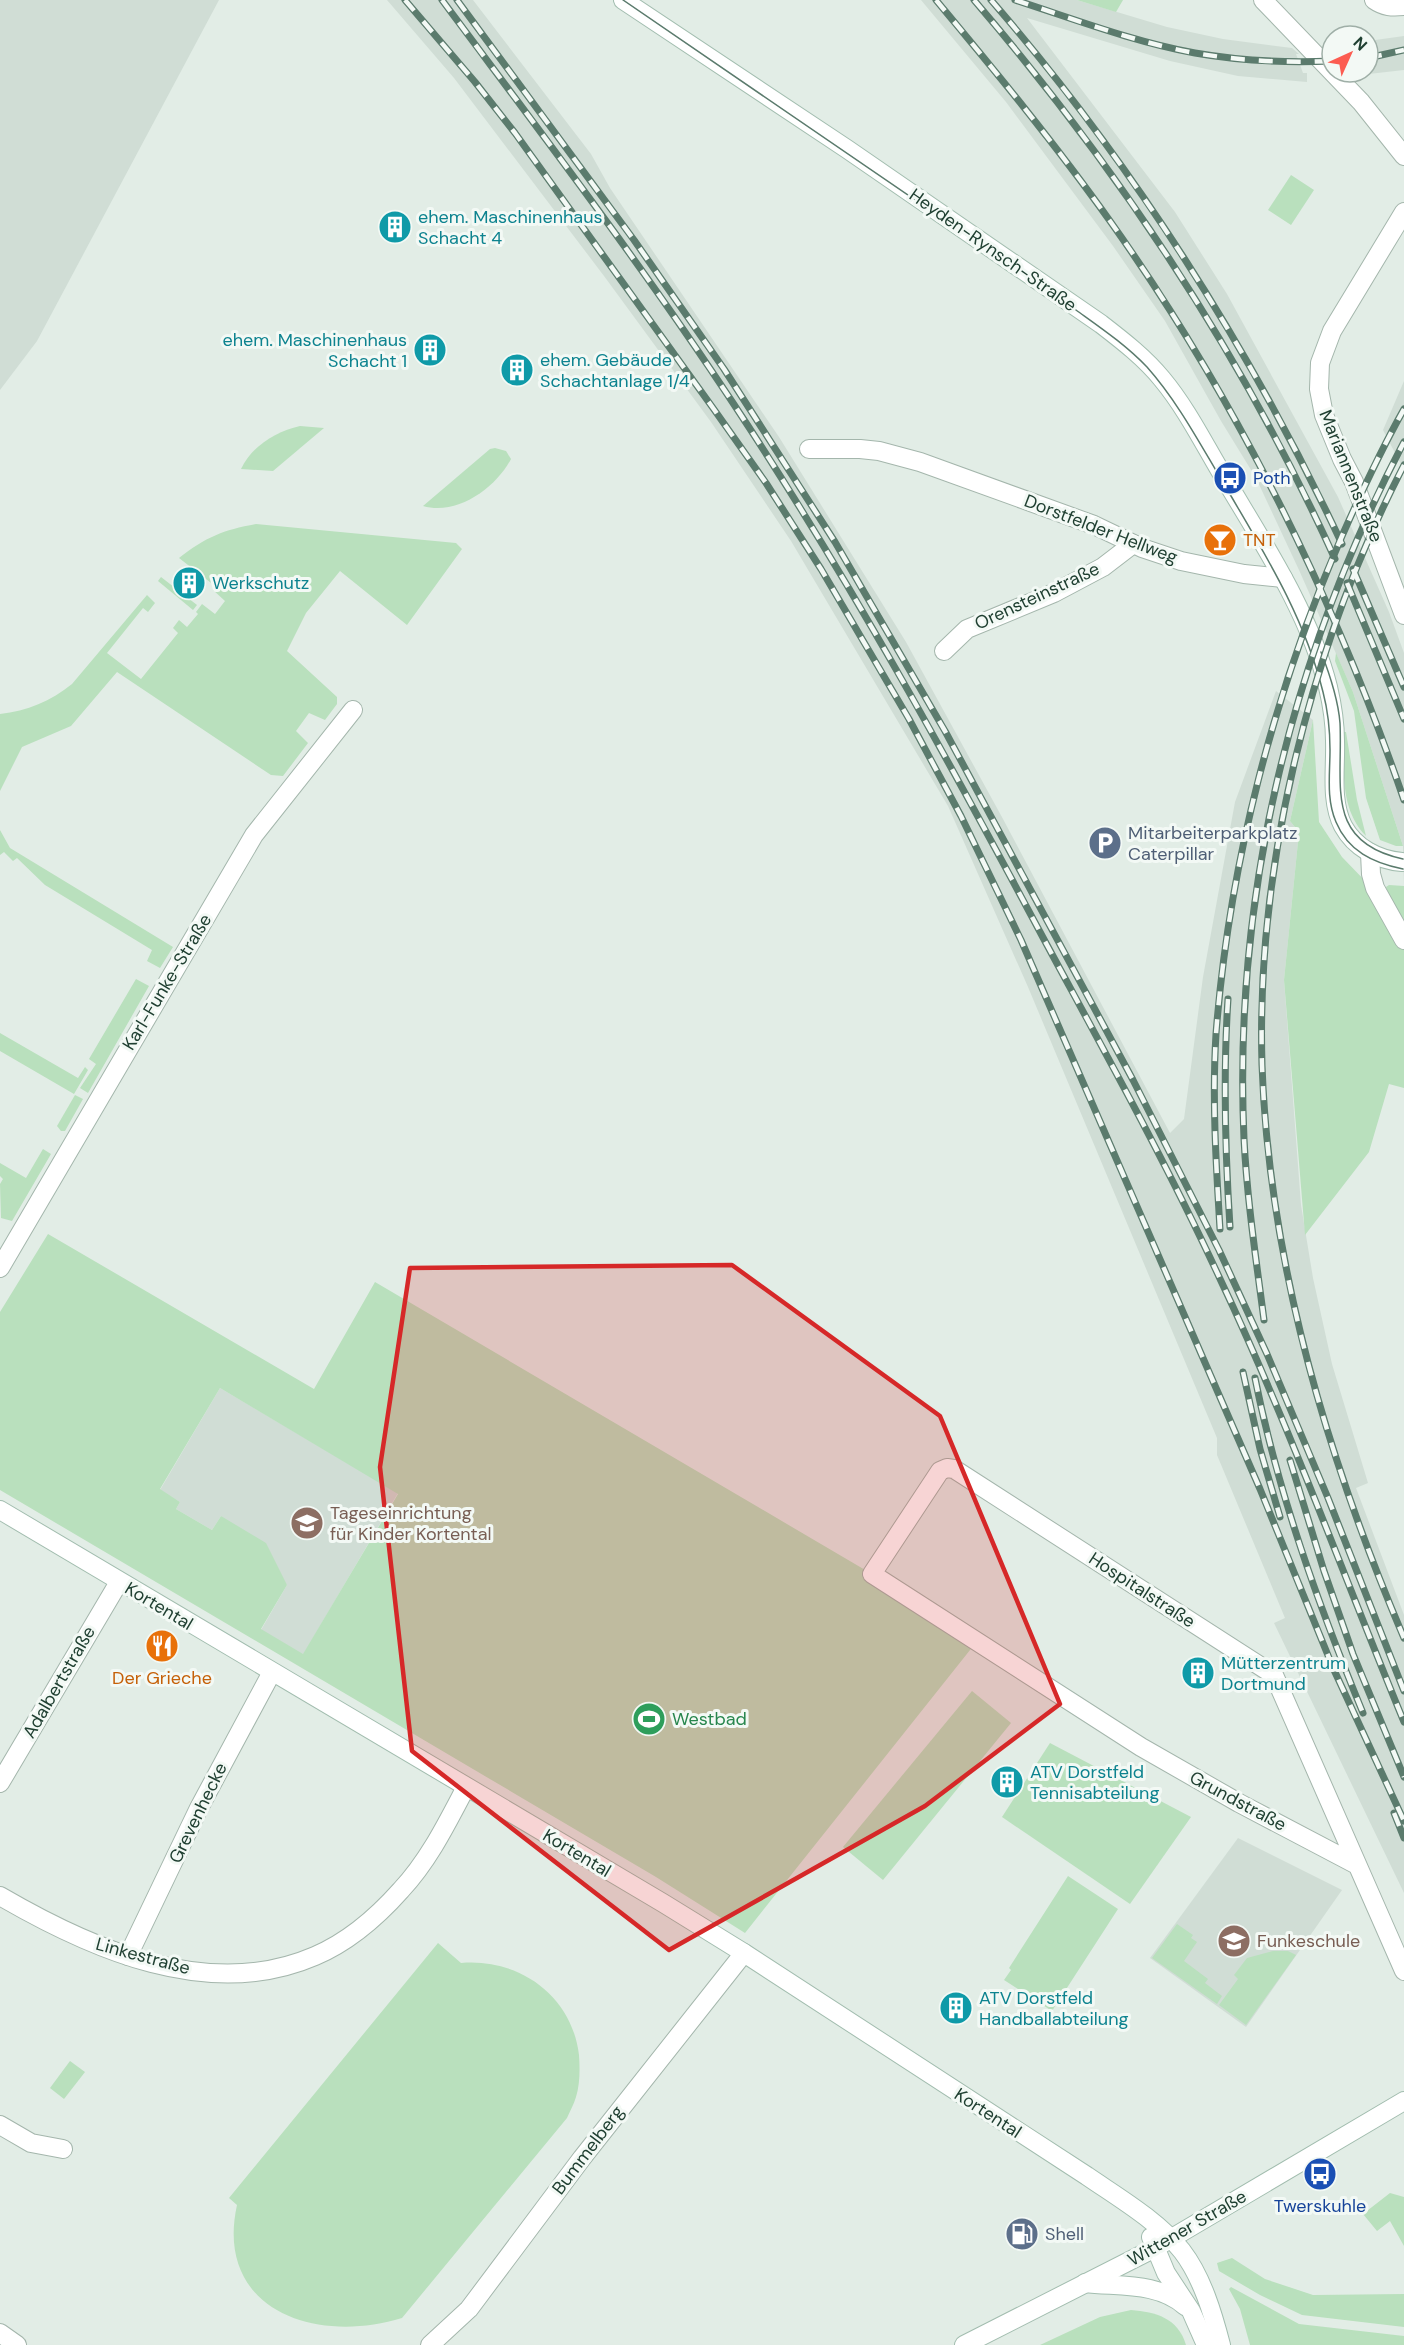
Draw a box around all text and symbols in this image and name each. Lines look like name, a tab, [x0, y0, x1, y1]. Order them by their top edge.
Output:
north arrow	[1320, 24, 1380, 84]
text: N	[1349, 32, 1372, 55]
street label: Heyden-Rynsch-Straße	[905, 183, 1081, 317]
place label: ehem. Maschinenhaus Schacht 4	[418, 205, 603, 250]
building icon: ehem. Maschinenhaus Schacht 4	[377, 209, 413, 245]
place label: ehem. Maschinenhaus Schacht 1	[223, 328, 407, 373]
building icon: ehem. Maschinenhaus Schacht 1	[412, 332, 448, 368]
place label: ehem. Gebäude Schachtanlage 1/4	[540, 348, 690, 393]
building icon: ehem. Gebäude Schachtanlage 1/4	[499, 352, 535, 388]
street label: Mariannenstraße	[1313, 406, 1389, 546]
bus stop icon: Poth	[1212, 460, 1248, 496]
place label: Poth	[1253, 466, 1291, 490]
street label: Dorstfelder Hellweg	[1021, 489, 1181, 569]
bar icon: TNT	[1202, 522, 1238, 558]
place label: TNT	[1243, 528, 1276, 552]
street label: Orensteinstraße	[971, 557, 1103, 635]
building icon: Werkschutz	[171, 565, 207, 601]
place label: Werkschutz	[212, 571, 309, 595]
place label: Mitarbeiterparkplatz Caterpillar	[1128, 821, 1297, 866]
parking icon: Mitarbeiterparkplatz Caterpillar	[1087, 825, 1123, 861]
street label: Karl-Funke-Straße	[117, 909, 217, 1055]
place label: Tageseinrichtung für Kinder Kortental	[330, 1501, 491, 1546]
school or university icon: Tageseinrichtung für Kinder Kortental	[289, 1505, 325, 1541]
street label: Hospitalstraße	[1084, 1547, 1200, 1633]
street label: Kortental	[120, 1576, 198, 1636]
street label: Adalbertstraße	[17, 1622, 101, 1742]
restaurant icon: Der Grieche	[144, 1628, 180, 1664]
place label: Mütterzentrum Dortmund	[1221, 1651, 1346, 1696]
building icon: Mütterzentrum Dortmund	[1180, 1655, 1216, 1691]
place label: Der Grieche	[112, 1666, 212, 1690]
sports icon: Westbad	[631, 1701, 667, 1737]
place label: Westbad	[672, 1707, 747, 1731]
street label: Grevenhecke	[163, 1759, 233, 1867]
place label: ATV Dorstfeld Tennisabteilung	[1030, 1760, 1159, 1805]
building icon: ATV Dorstfeld Tennisabteilung	[989, 1764, 1025, 1800]
street label: Grundstraße	[1185, 1765, 1291, 1837]
street label: Kortental	[538, 1823, 616, 1883]
school or university icon: Funkeschule	[1216, 1923, 1252, 1959]
place label: Funkeschule	[1257, 1929, 1360, 1953]
street label: Linkestraße	[93, 1932, 193, 1980]
place label: ATV Dorstfeld Handballabteilung	[979, 1986, 1129, 2031]
building icon: ATV Dorstfeld Handballabteilung	[938, 1990, 974, 2026]
street label: Kortental	[950, 2082, 1026, 2144]
street label: Bummelberg	[547, 2101, 629, 2199]
bus stop icon: Twerskuhle	[1302, 2156, 1338, 2192]
street label: Wittener Straße	[1123, 2184, 1251, 2272]
place label: Twerskuhle	[1274, 2194, 1366, 2218]
fuel station icon: Shell	[1004, 2216, 1040, 2252]
place label: Shell	[1045, 2222, 1084, 2246]

